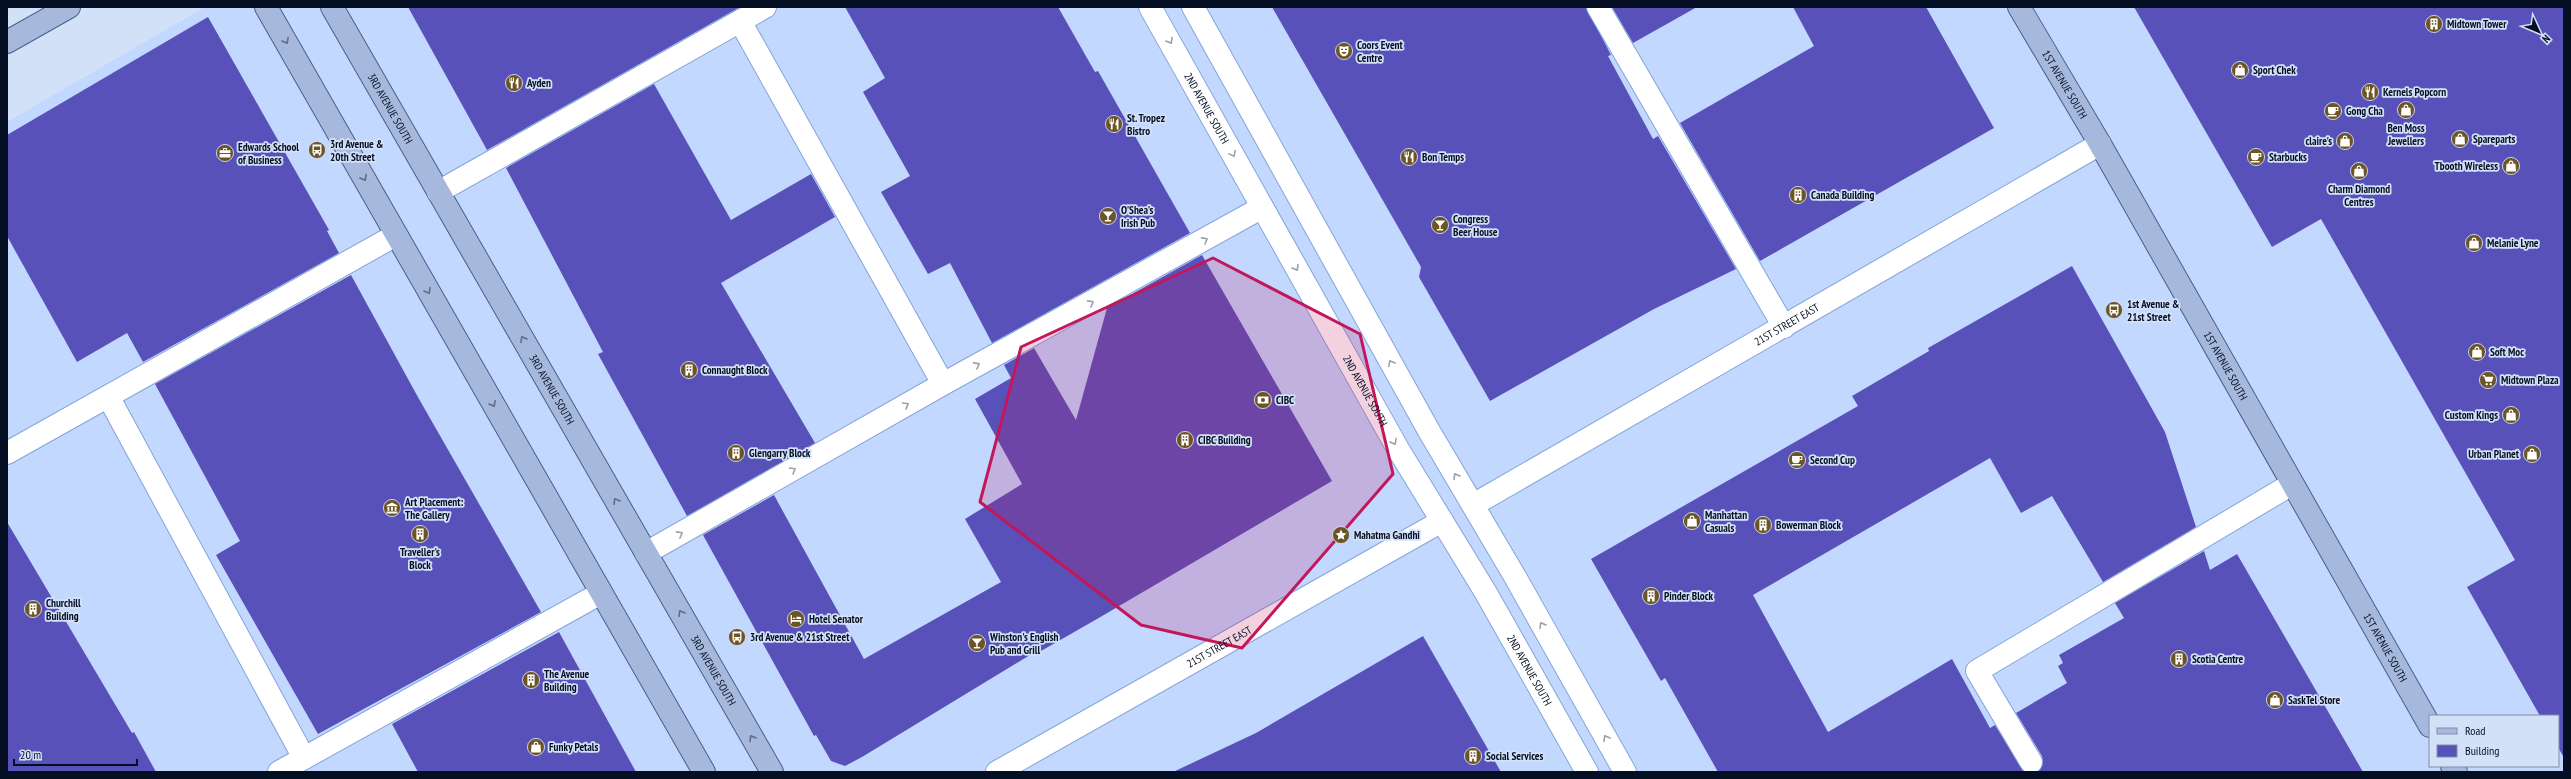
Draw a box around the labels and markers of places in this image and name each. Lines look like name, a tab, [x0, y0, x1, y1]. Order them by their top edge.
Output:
building icon: Midtown Tower	[2424, 14, 2444, 34]
place label: Midtown Tower	[2447, 17, 2507, 31]
place label: Coors Event Centre	[1357, 38, 1404, 65]
theatre icon: Coors Event Centre	[1334, 41, 1354, 61]
shop icon: Sport Chek	[2230, 60, 2250, 80]
place label: Sport Chek	[2253, 63, 2296, 77]
restaurant icon: Ayden	[504, 73, 524, 93]
place label: Ayden	[526, 76, 551, 90]
restaurant icon: Kernels Popcorn	[2360, 82, 2380, 102]
place label: Kernels Popcorn	[2383, 85, 2446, 99]
shop icon: Ben Moss Jewellers	[2396, 100, 2416, 120]
cafe icon: Gong Cha	[2323, 101, 2343, 121]
place label: Gong Cha	[2346, 104, 2383, 118]
place label: St. Tropez Bistro	[1127, 111, 1165, 138]
restaurant icon: St. Tropez Bistro	[1104, 114, 1124, 134]
place label: Ben Moss Jewellers	[2387, 121, 2425, 148]
shop icon: Spareparts	[2450, 129, 2470, 149]
shop icon: claire's	[2335, 131, 2355, 151]
place label: Spareparts	[2473, 132, 2515, 146]
place label: claire's	[2305, 134, 2332, 148]
place label: 3rd Avenue & 20th Street	[330, 137, 383, 164]
place label: Edwards School of Business	[238, 140, 299, 167]
bus stop icon: 3rd Avenue & 20th Street	[307, 140, 327, 160]
office icon: Edwards School of Business	[215, 143, 235, 163]
restaurant icon: Bon Temps	[1399, 147, 1419, 167]
cafe icon: Starbucks	[2246, 147, 2266, 167]
place label: Bon Temps	[1422, 150, 1464, 164]
place label: Starbucks	[2269, 150, 2307, 164]
shop icon: Tbooth Wireless	[2501, 156, 2521, 176]
place label: Tbooth Wireless	[2435, 159, 2498, 173]
shop icon: Charm Diamond Centres	[2349, 161, 2369, 181]
place label: Charm Diamond Centres	[2328, 182, 2390, 209]
building icon: Canada Building	[1788, 185, 1808, 205]
place label: Canada Building	[1811, 188, 1874, 202]
place label: O'Shea's Irish Pub	[1121, 203, 1155, 230]
bar icon: O'Shea's Irish Pub	[1098, 206, 1118, 226]
place label: Congress Beer House	[1453, 212, 1498, 239]
bar icon: Congress Beer House	[1430, 215, 1450, 235]
shop icon: Melanie Lyne	[2464, 233, 2484, 253]
place label: Melanie Lyne	[2487, 236, 2539, 250]
place label: 1st Avenue & 21st Street	[2127, 297, 2179, 324]
bus stop icon: 1st Avenue & 21st Street	[2104, 300, 2124, 320]
shop icon: Soft Moc	[2467, 342, 2487, 362]
place label: Soft Moc	[2490, 345, 2524, 359]
building icon: Connaught Block	[679, 360, 699, 380]
place label: Connaught Block	[702, 363, 768, 377]
supermarket icon: Midtown Plaza	[2478, 370, 2498, 390]
place label: Midtown Plaza	[2501, 373, 2559, 387]
bank icon: CIBC	[1253, 390, 1273, 410]
place label: CIBC	[1276, 393, 1294, 407]
shop icon: Custom Kings	[2501, 405, 2521, 425]
place label: Custom Kings	[2445, 408, 2498, 422]
building icon: CIBC Building	[1175, 430, 1195, 450]
place label: CIBC Building	[1198, 433, 1251, 447]
building icon: Glengarry Block	[726, 443, 746, 463]
shop icon: Urban Planet	[2522, 444, 2542, 464]
place label: Glengarry Block	[749, 446, 811, 460]
place label: Urban Planet	[2468, 447, 2520, 461]
cafe icon: Second Cup	[1787, 450, 1807, 470]
place label: Second Cup	[1810, 453, 1855, 467]
place label: Art Placement: The Gallery	[404, 495, 463, 522]
museum icon: Art Placement: The Gallery	[382, 498, 402, 518]
place label: Manhattan Casuals	[1705, 508, 1747, 535]
shop icon: Manhattan Casuals	[1682, 511, 1702, 531]
building icon: Bowerman Block	[1753, 515, 1773, 535]
place label: Bowerman Block	[1776, 518, 1841, 532]
building icon: Traveller's Block	[410, 524, 430, 544]
place icon: Mahatma Gandhi	[1331, 525, 1351, 545]
place label: Mahatma Gandhi	[1354, 528, 1420, 542]
place label: Traveller's Block	[400, 545, 440, 572]
building icon: Pinder Block	[1641, 586, 1661, 606]
place label: Pinder Block	[1664, 589, 1714, 603]
place label: Churchill Building	[46, 596, 81, 623]
building icon: Churchill Building	[23, 599, 43, 619]
hotel icon: Hotel Senator	[786, 609, 806, 629]
place label: Hotel Senator	[809, 612, 864, 626]
bus stop icon: 3rd Avenue & 21st Street	[727, 627, 747, 647]
place label: 3rd Avenue & 21st Street	[750, 630, 850, 644]
place label: Winston's English Pub and Grill	[989, 630, 1059, 657]
bar icon: Winston's English Pub and Grill	[967, 633, 987, 653]
building icon: Scotia Centre	[2169, 649, 2189, 669]
place label: Scotia Centre	[2192, 652, 2244, 666]
place label: The Avenue Building	[544, 667, 590, 694]
building icon: The Avenue Building	[521, 670, 541, 690]
shop icon: SaskTel Store	[2265, 690, 2285, 710]
place label: SaskTel Store	[2288, 693, 2341, 707]
shop icon: Funky Petals	[526, 737, 546, 757]
place label: Funky Petals	[549, 740, 599, 754]
building icon: Social Services	[1463, 746, 1483, 766]
place label: Social Services	[1486, 749, 1544, 763]

